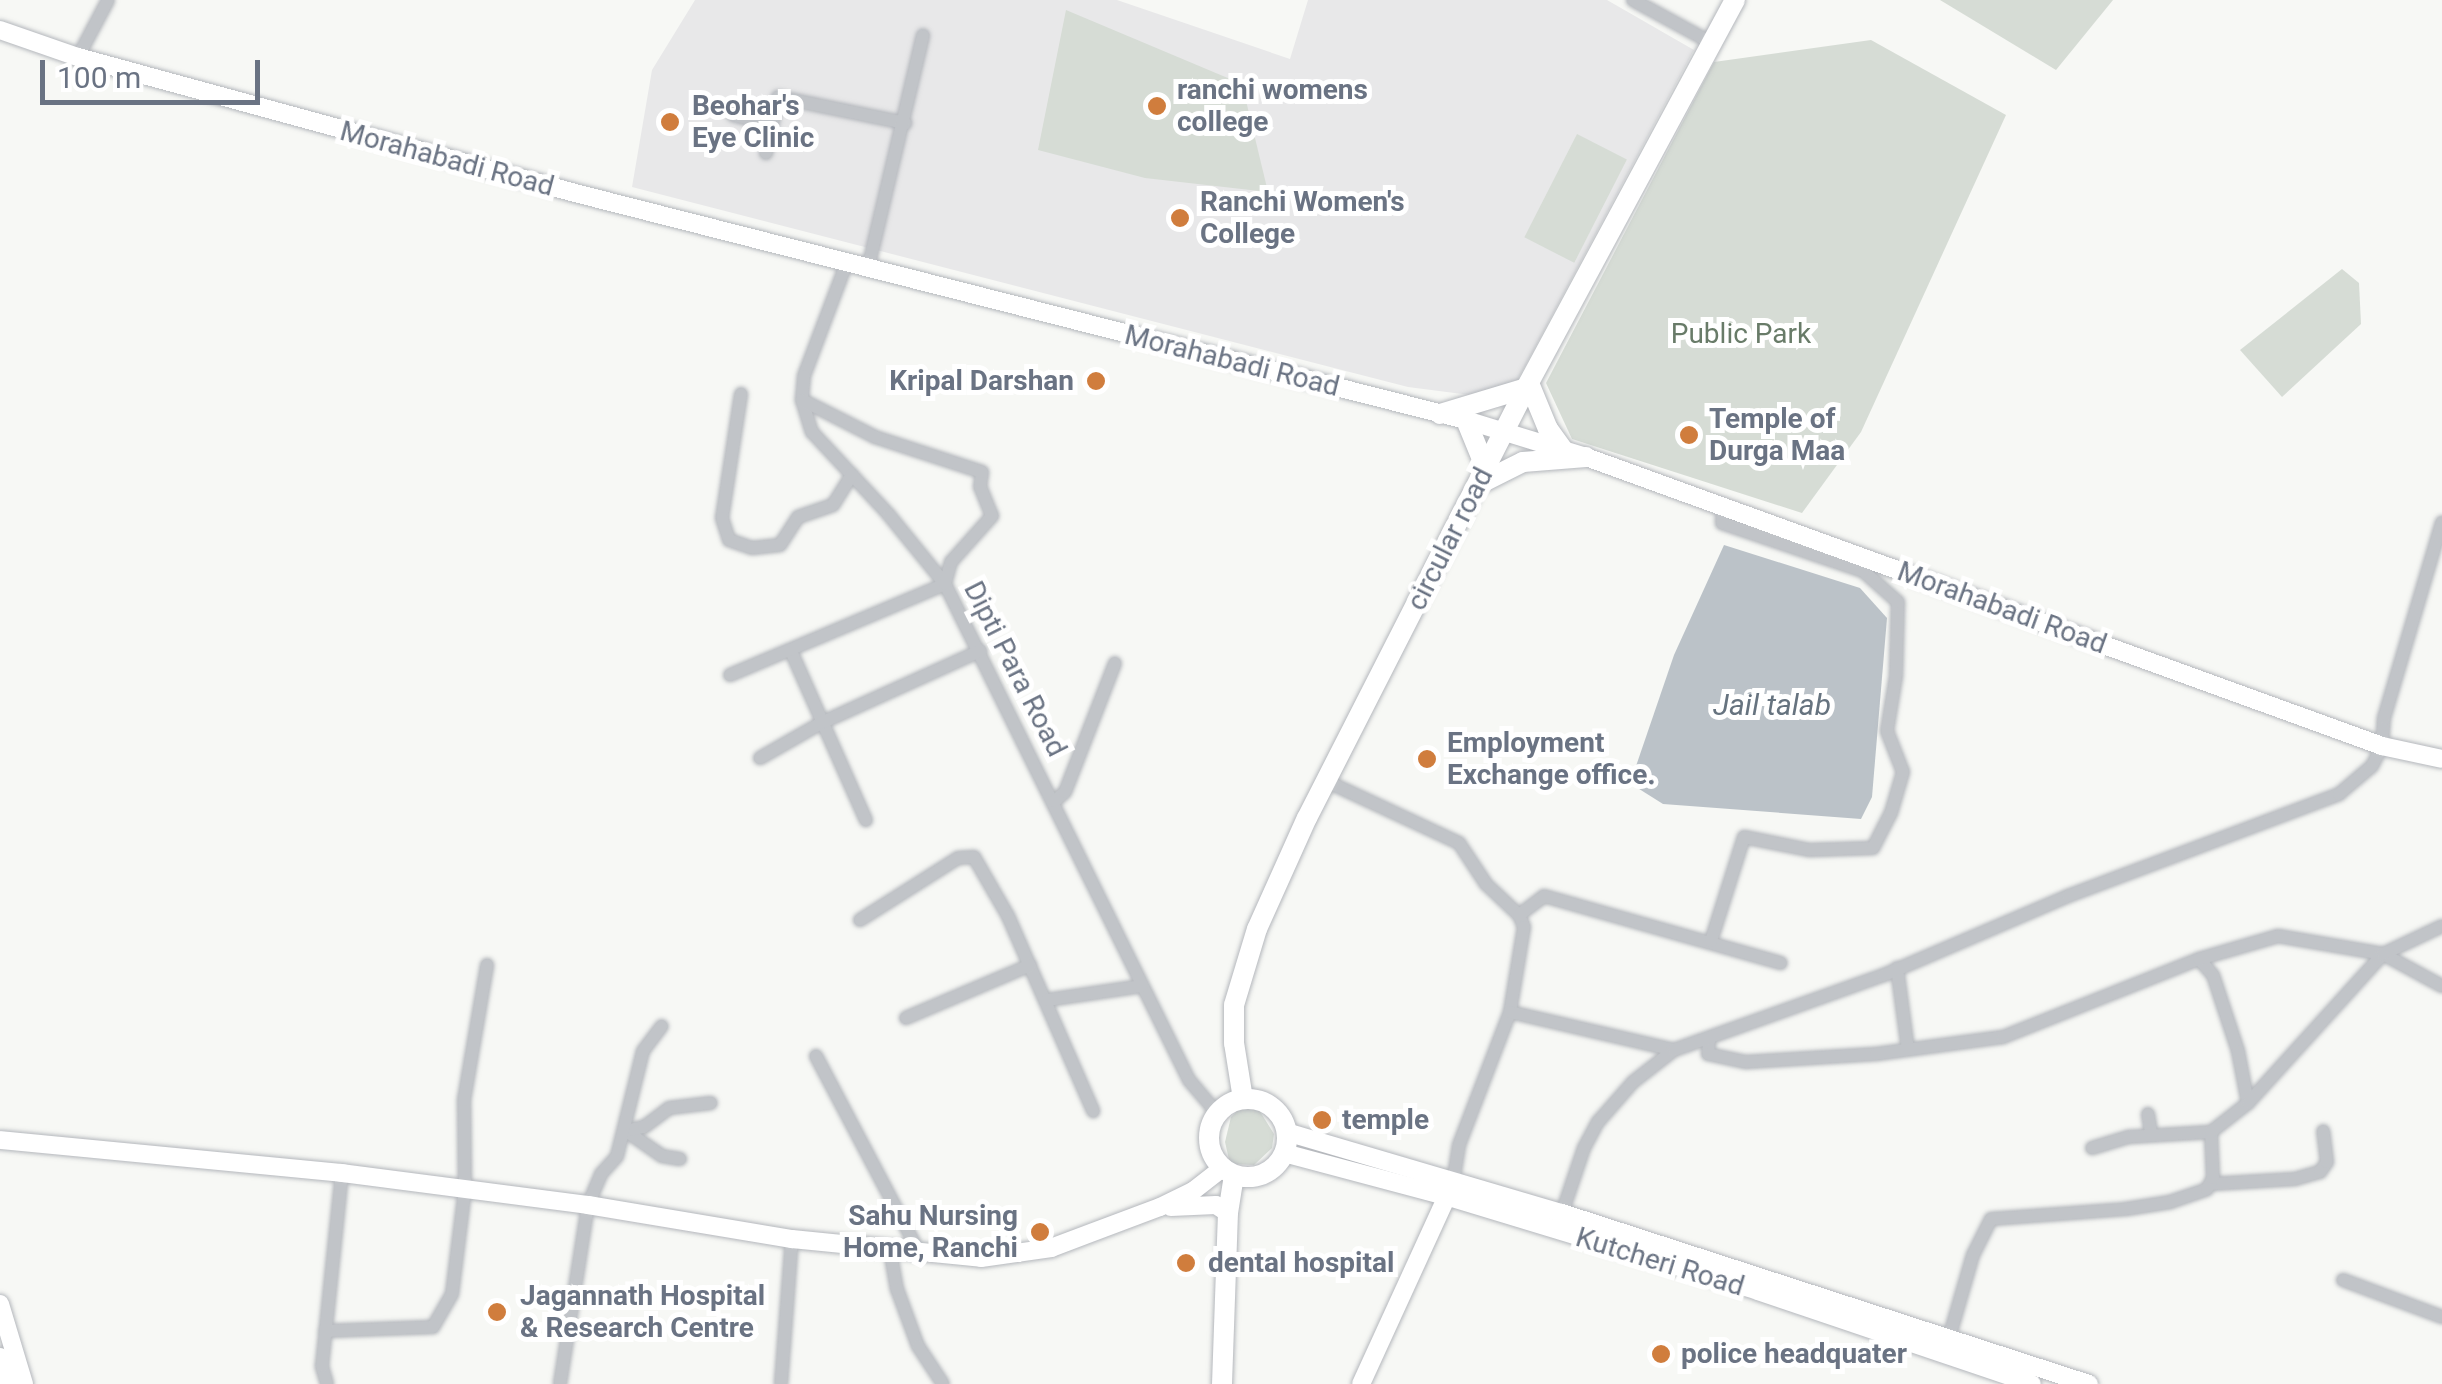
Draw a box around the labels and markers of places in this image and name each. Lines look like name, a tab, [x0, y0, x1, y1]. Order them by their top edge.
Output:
place label: ranchi womens college	[1177, 73, 1368, 139]
place label: Beohar's Eye Clinic	[692, 89, 814, 155]
marker: ranchi womens college	[1146, 95, 1168, 117]
marker: Beohar's Eye Clinic	[657, 109, 683, 135]
place label: Ranchi Women's College	[1200, 185, 1405, 251]
marker: Ranchi Women's College	[1169, 207, 1191, 229]
place label: Kripal Darshan	[889, 364, 1074, 398]
marker: Kripal Darshan	[1083, 368, 1109, 394]
place label: Temple of Durga Maa	[1709, 402, 1845, 468]
marker: Temple of Durga Maa	[1678, 424, 1700, 446]
place label: Employment Exchange office.	[1447, 726, 1655, 792]
marker: Employment Exchange office.	[1416, 748, 1438, 770]
place label: temple	[1342, 1103, 1429, 1137]
marker: temple	[1311, 1109, 1333, 1131]
place label: Sahu Nursing Home, Ranchi	[843, 1199, 1018, 1265]
marker: Sahu Nursing Home, Ranchi	[1027, 1219, 1053, 1245]
place label: dental hospital	[1208, 1246, 1394, 1280]
marker: dental hospital	[1173, 1250, 1199, 1276]
place label: Jagannath Hospital & Research Centre	[520, 1279, 765, 1345]
marker: Jagannath Hospital & Research Centre	[484, 1299, 510, 1325]
place label: police headquater	[1681, 1337, 1907, 1371]
marker: police headquater	[1650, 1343, 1672, 1365]

